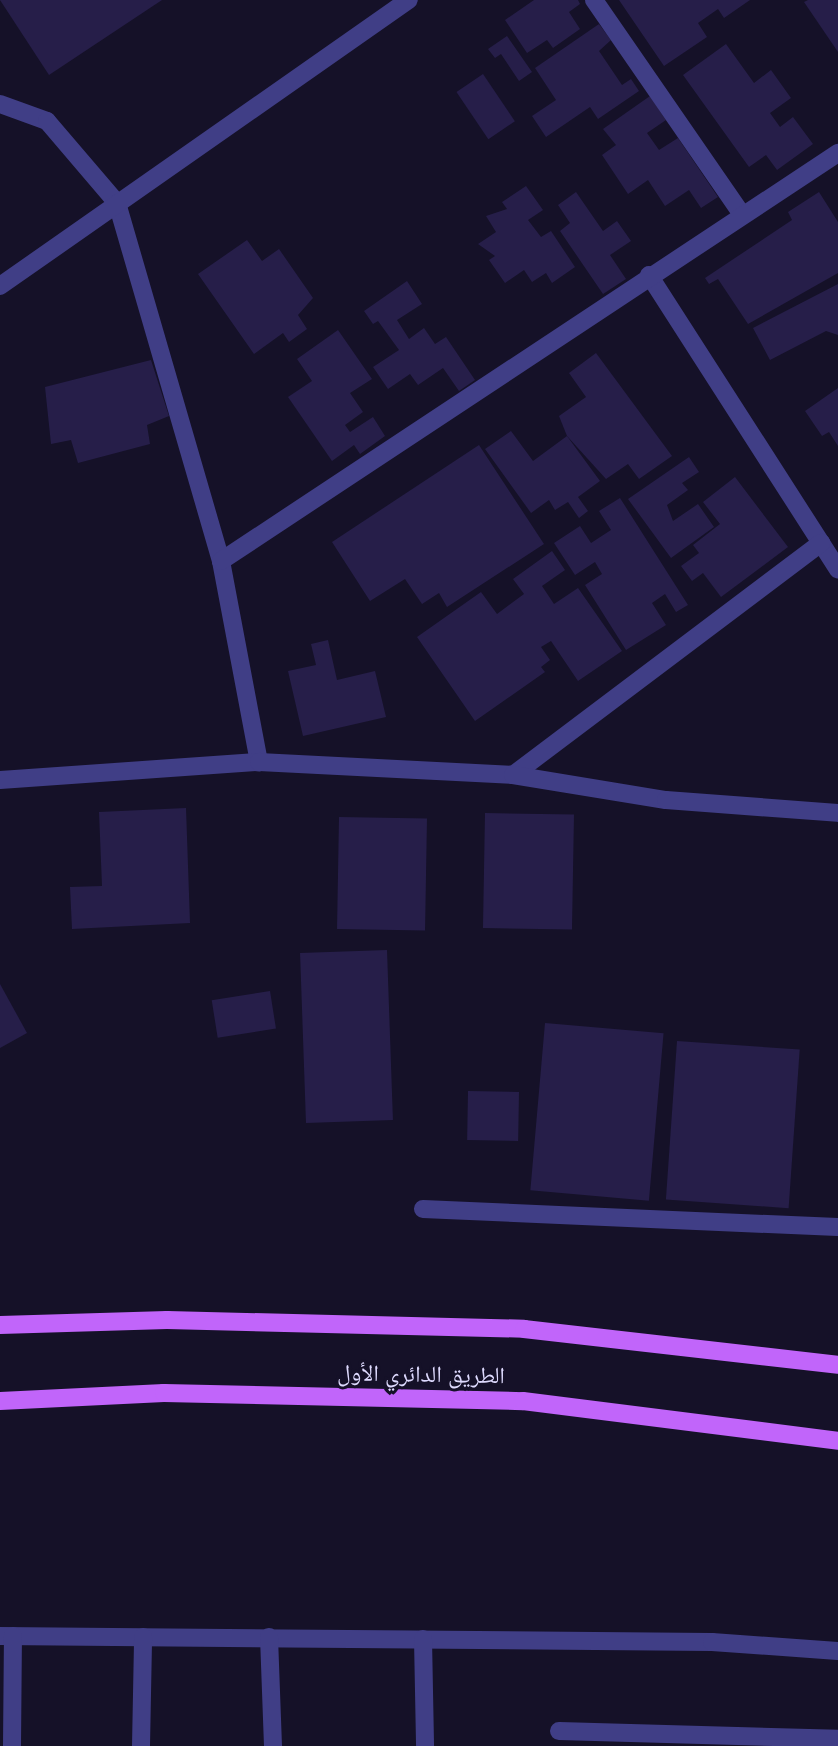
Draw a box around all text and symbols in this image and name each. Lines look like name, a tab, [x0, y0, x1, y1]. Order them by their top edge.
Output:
street label: الطريق الدائري الأول	[337, 1359, 505, 1389]

